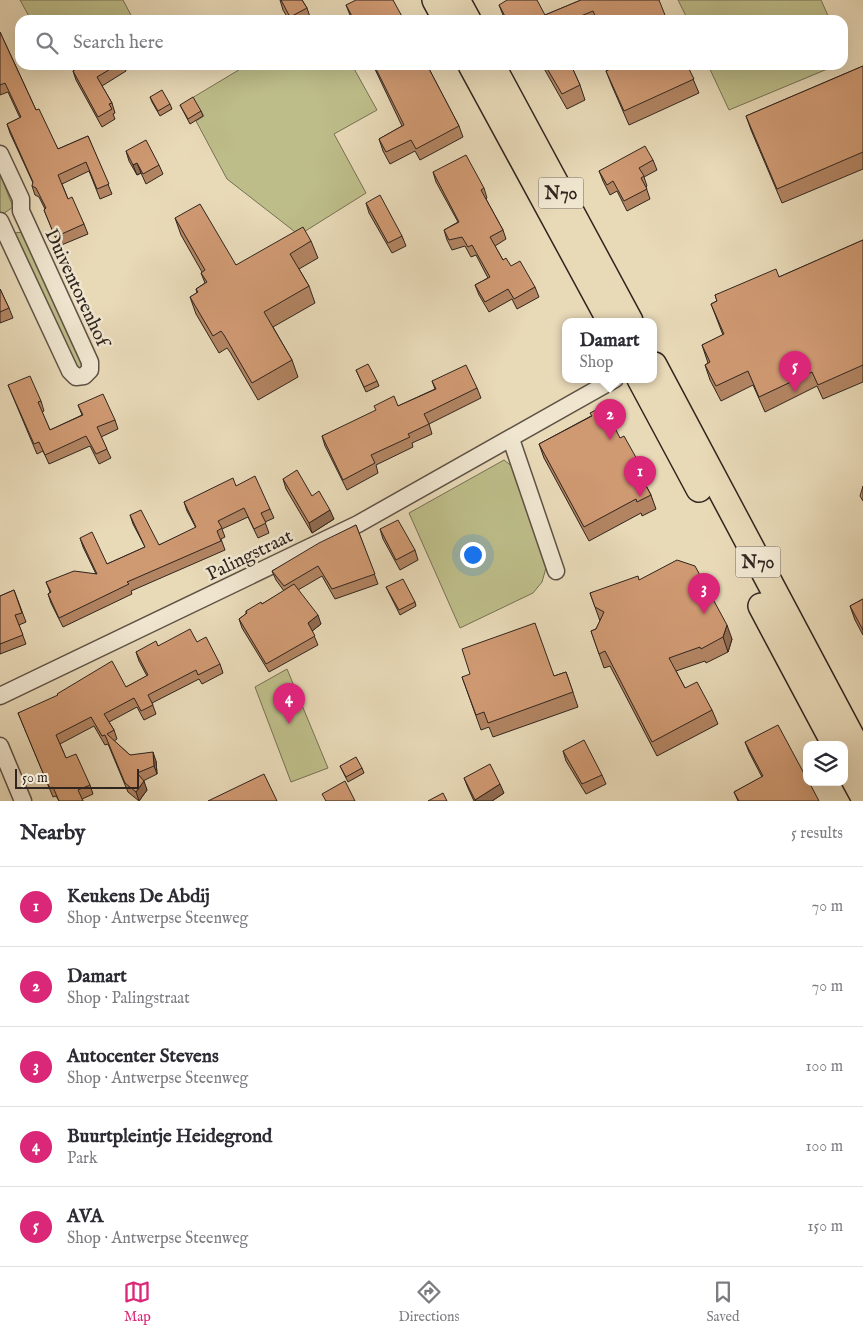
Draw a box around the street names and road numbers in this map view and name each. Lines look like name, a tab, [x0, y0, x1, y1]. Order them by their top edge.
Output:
road number: N70	[538, 178, 584, 208]
street label: Duiventorenhof	[39, 225, 115, 353]
street label: Palingstraat	[203, 524, 297, 587]
road number: N70	[736, 546, 780, 578]

